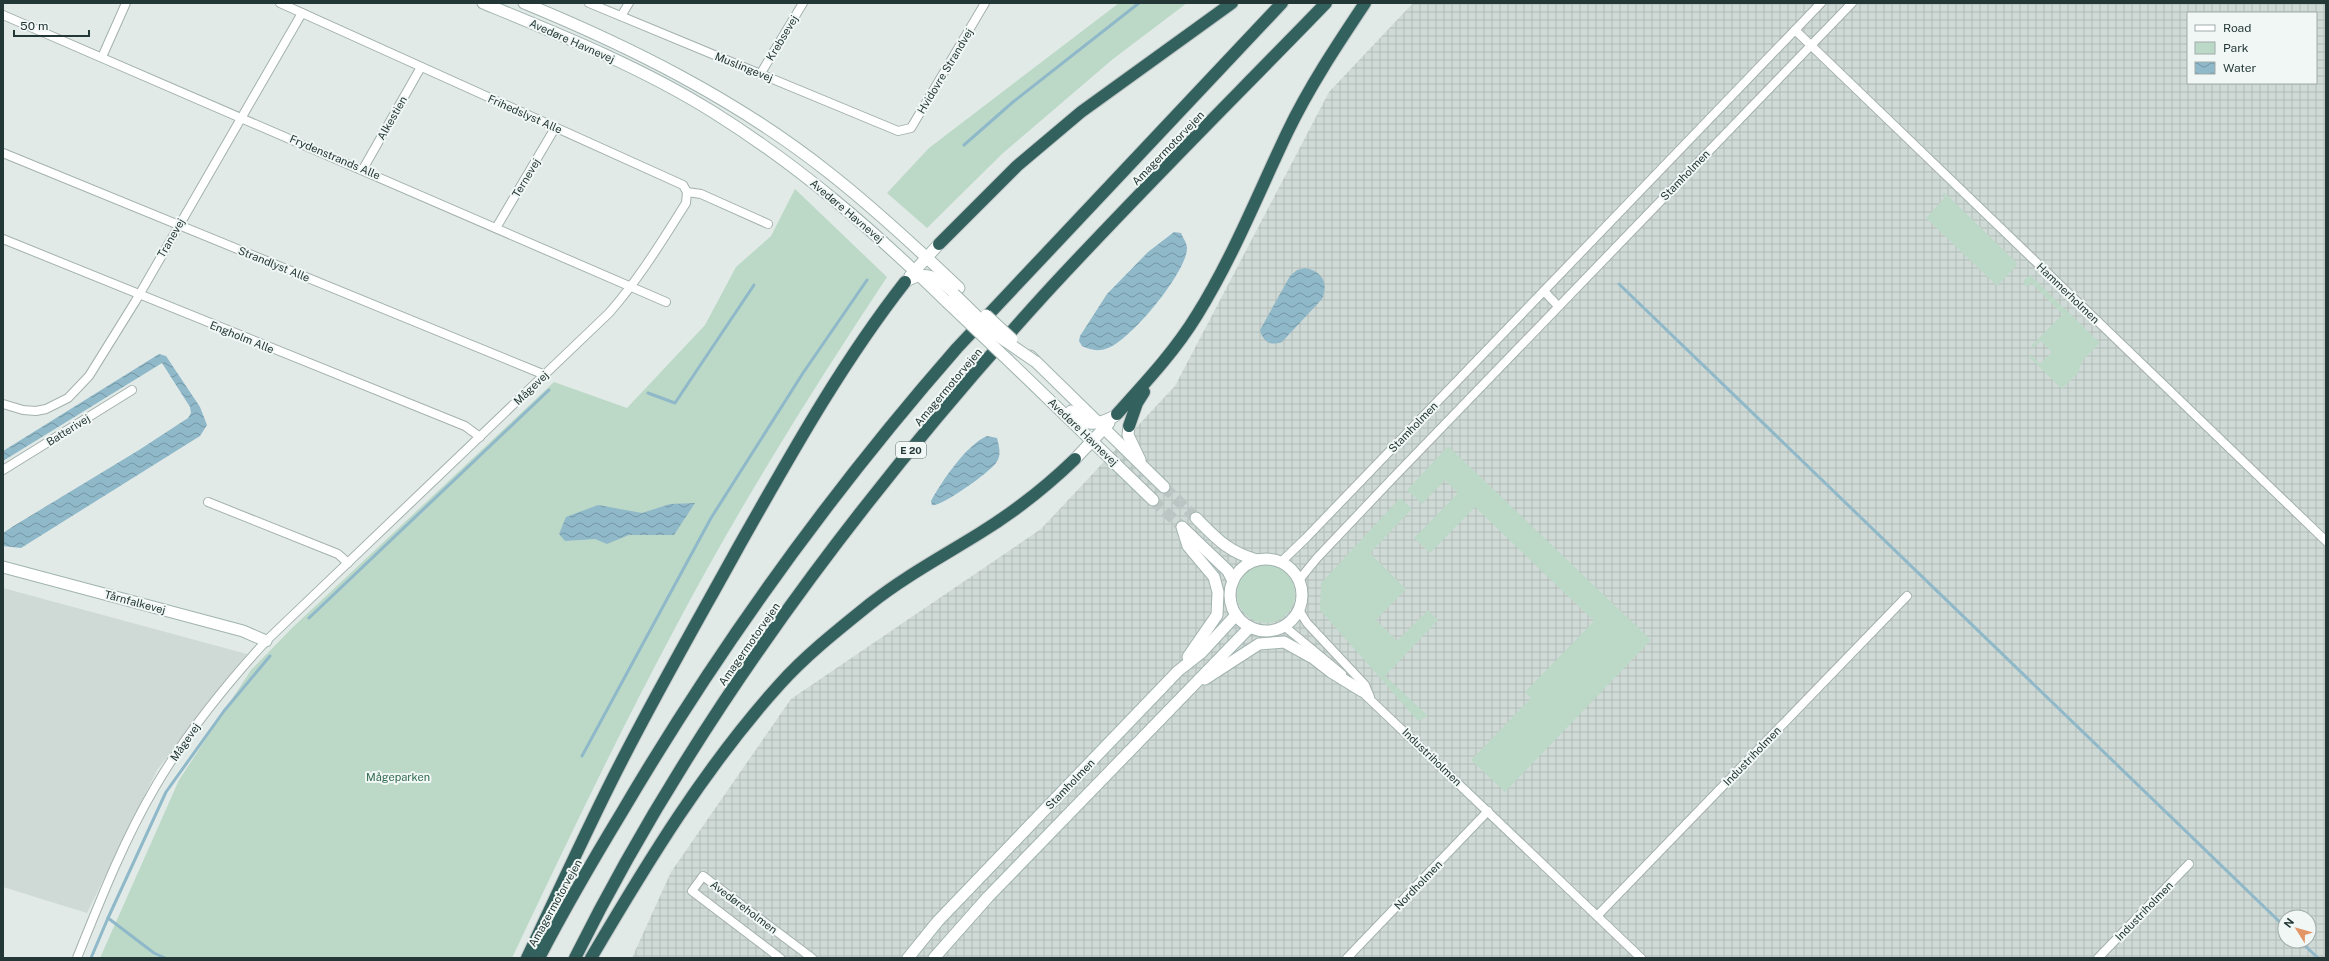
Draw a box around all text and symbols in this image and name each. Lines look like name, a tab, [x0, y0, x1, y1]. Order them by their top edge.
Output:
scale bar	[14, 12, 89, 38]
legend	[2187, 12, 2317, 84]
street label: Krebsevej	[764, 13, 800, 63]
street label: Avedøre Havnevej	[528, 17, 616, 65]
text: 50 m	[20, 19, 48, 33]
text: Road	[2223, 21, 2251, 35]
street label: Hvidovre Strandvej	[915, 26, 975, 116]
text: Park	[2223, 41, 2249, 55]
street label: Muslingevej	[713, 50, 775, 84]
text: Water	[2223, 61, 2257, 75]
street label: Frihedslyst Alle	[486, 92, 564, 136]
street label: Alkestien	[375, 94, 409, 142]
street label: Amagermotorvejen	[1130, 109, 1206, 187]
street label: Frydenstrands Alle	[288, 133, 382, 181]
street label: Stamholmen	[1658, 147, 1712, 203]
street label: Ternevej	[510, 156, 542, 200]
street label: Avedøre Havnevej	[808, 177, 886, 245]
street label: Tranevej	[155, 216, 187, 260]
street label: Strandlyst Alle	[236, 244, 312, 284]
street label: Hammerholmen	[2034, 260, 2102, 326]
street label: Engholm Alle	[208, 319, 276, 355]
street label: Amagermotorvejen	[912, 346, 984, 428]
street label: Mågevej	[511, 369, 551, 407]
street label: Avedøre Havnevej	[1046, 396, 1120, 468]
street label: Stamholmen	[1386, 399, 1440, 455]
street label: Batterivej	[44, 412, 92, 448]
road number: E 20	[896, 442, 926, 458]
street label: Tårnfalkevej	[103, 588, 167, 616]
street label: Amagermotorvejen	[716, 600, 782, 688]
street label: Mågevej	[168, 721, 202, 763]
street label: Industriholmen	[1721, 724, 1783, 788]
street label: Industriholmen	[1400, 726, 1464, 788]
street label: Stamholmen	[1043, 756, 1097, 812]
park label: Mågeparken	[366, 771, 430, 783]
street label: Amagermotorvejen	[526, 857, 584, 949]
street label: Nordholmen	[1392, 858, 1444, 912]
street label: Avedøreholmen	[708, 878, 780, 936]
street label: Industriholmen	[2113, 879, 2175, 943]
north arrow	[2277, 909, 2317, 949]
text: N	[2282, 916, 2296, 930]

